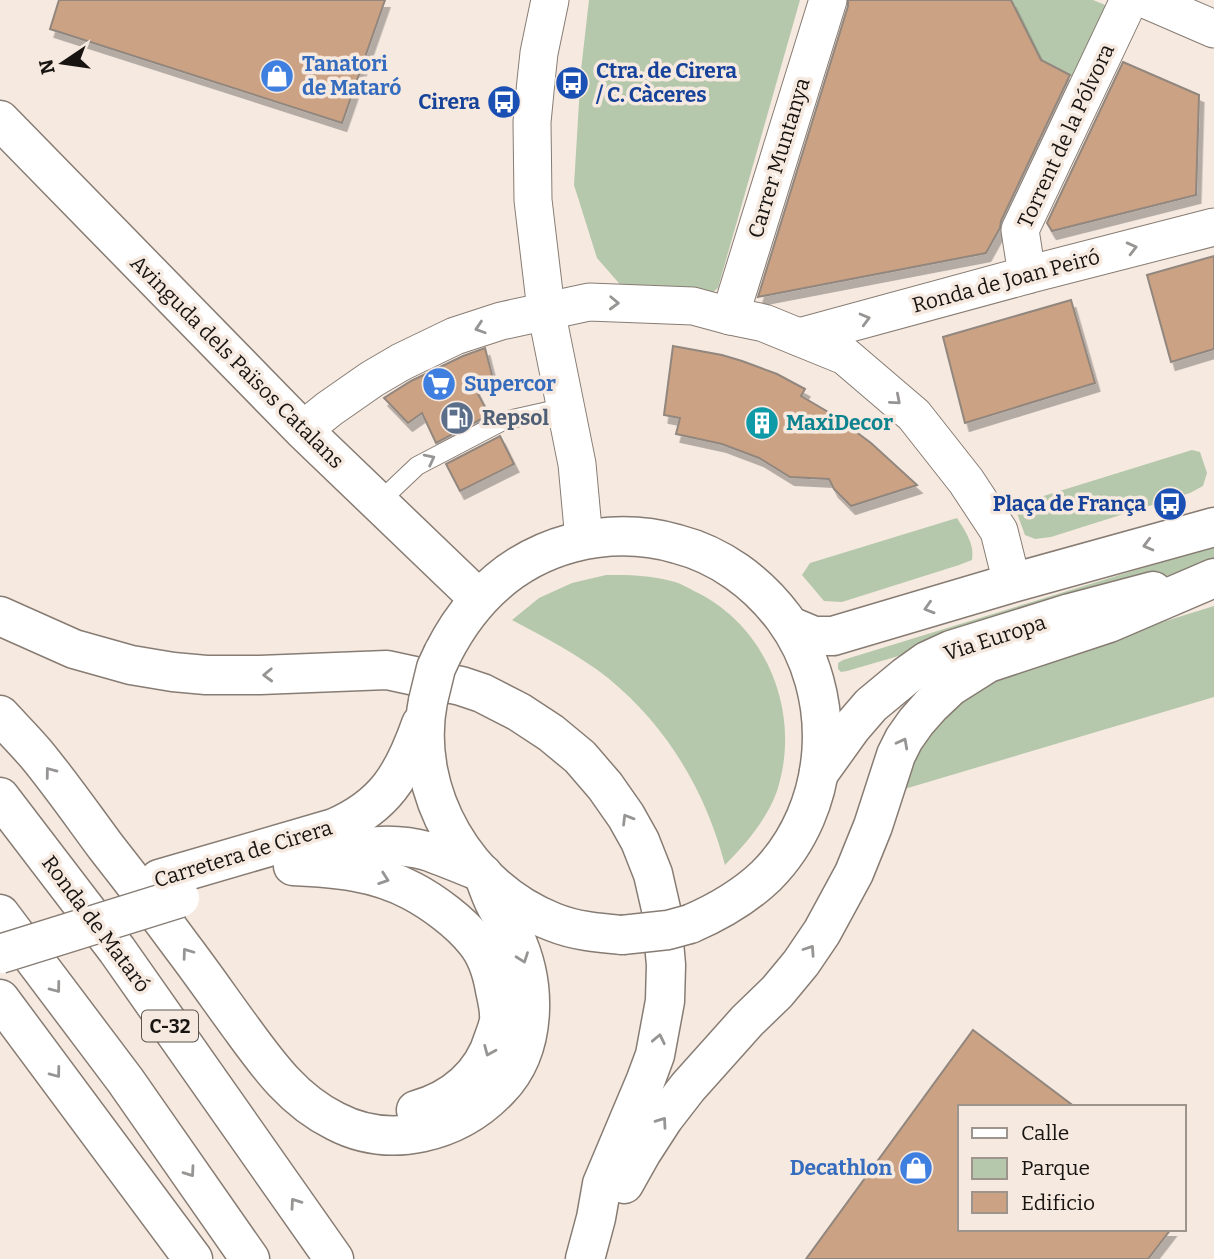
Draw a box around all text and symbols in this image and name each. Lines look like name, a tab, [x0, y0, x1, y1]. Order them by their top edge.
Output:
north arrow	[28, 28, 98, 98]
street label: Torrent de la Pólvora	[1012, 39, 1120, 232]
place label: Tanatori de Mataró	[302, 51, 401, 101]
text: N	[34, 57, 60, 76]
shop icon: Tanatori de Mataró	[258, 57, 296, 95]
place label: Ctra. de Cirera / C. Càceres	[595, 58, 737, 108]
bus stop icon: Ctra. de Cirera / C. Càceres	[553, 64, 591, 102]
street label: Carrer Muntanya	[742, 74, 816, 241]
bus stop icon: Cirera	[485, 83, 523, 121]
place label: Cirera	[418, 89, 480, 115]
one-way arrow	[1126, 242, 1138, 256]
street label: Ronda de Joan Peiró	[909, 243, 1103, 319]
street label: Avinguda dels Països Catalans	[125, 250, 349, 474]
one-way arrow	[609, 296, 620, 311]
one-way arrow	[859, 313, 871, 327]
one-way arrow	[475, 319, 487, 334]
supermarket icon: Supercor	[420, 365, 458, 403]
place label: Supercor	[464, 371, 556, 397]
one-way arrow	[888, 392, 901, 404]
fuel station icon: Repsol	[438, 399, 476, 437]
building icon: MaxiDecor	[743, 404, 781, 442]
place label: Repsol	[482, 405, 549, 431]
place label: MaxiDecor	[786, 410, 893, 436]
one-way arrow	[422, 454, 435, 468]
bus stop icon: Plaça de França	[1151, 485, 1189, 523]
place label: Plaça de França	[993, 491, 1146, 517]
one-way arrow	[1142, 537, 1154, 552]
one-way arrow	[924, 599, 936, 614]
street label: Via Europa	[941, 609, 1050, 667]
one-way arrow	[262, 667, 273, 682]
one-way arrow	[894, 738, 908, 750]
one-way arrow	[45, 767, 58, 780]
street label: Carretera de Cirera	[151, 814, 336, 893]
one-way arrow	[623, 814, 636, 827]
street label: Ronda de Mataró	[36, 851, 156, 997]
one-way arrow	[378, 871, 390, 885]
one-way arrow	[802, 945, 814, 958]
one-way arrow	[183, 949, 195, 961]
one-way arrow	[514, 951, 528, 963]
one-way arrow	[48, 981, 60, 993]
road number: C-32	[142, 1010, 198, 1042]
one-way arrow	[650, 1033, 665, 1045]
one-way arrow	[483, 1044, 497, 1056]
one-way arrow	[48, 1065, 60, 1078]
legend	[958, 1105, 1186, 1231]
one-way arrow	[654, 1117, 666, 1130]
text: Calle	[1021, 1120, 1069, 1146]
shop icon: Decathlon	[897, 1149, 935, 1187]
place label: Decathlon	[790, 1155, 892, 1181]
text: Parque	[1021, 1155, 1090, 1181]
one-way arrow	[182, 1164, 194, 1177]
text: Edificio	[1021, 1190, 1095, 1216]
one-way arrow	[291, 1198, 303, 1211]

